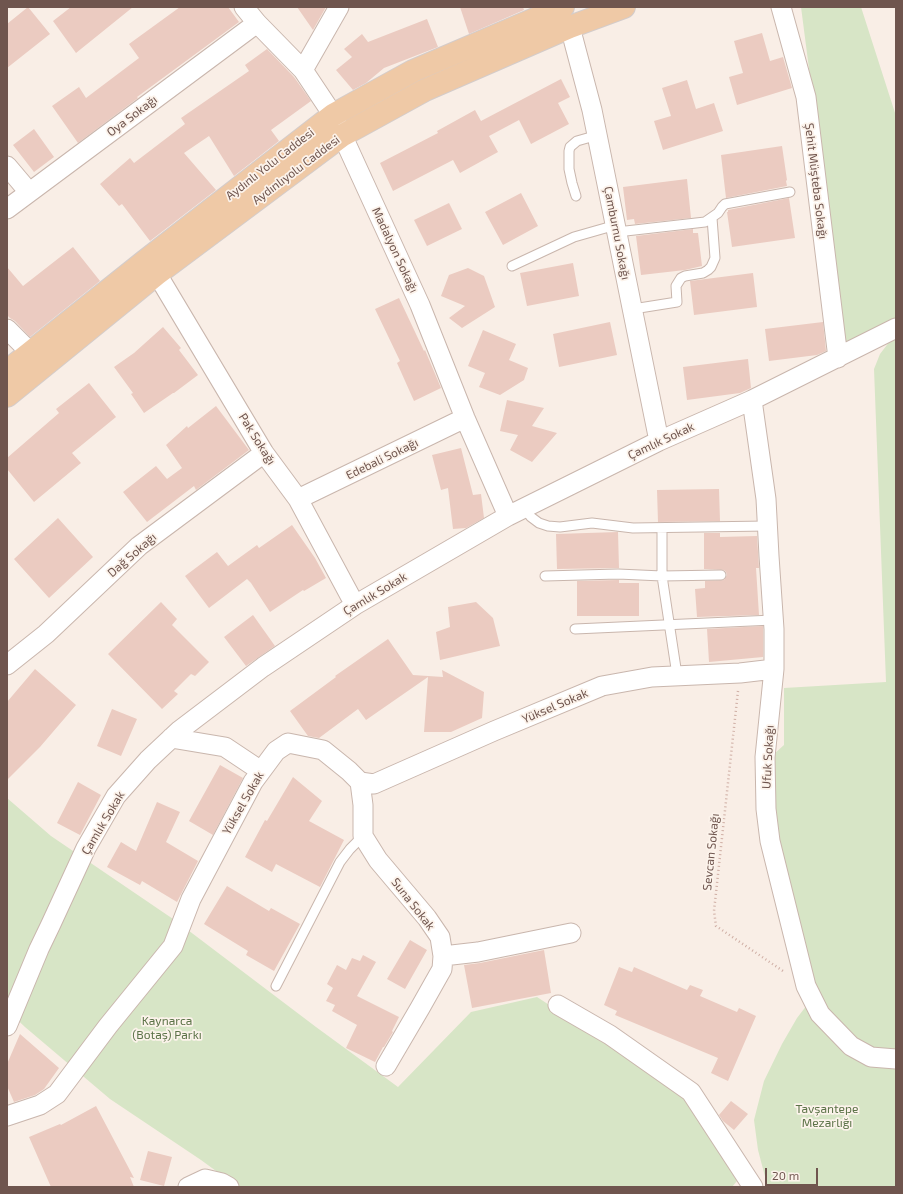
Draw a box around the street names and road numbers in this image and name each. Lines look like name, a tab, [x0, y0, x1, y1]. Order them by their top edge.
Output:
street label: Oya Sokağı	[104, 92, 160, 140]
street label: Şehit Müşteba Sokağı	[802, 122, 830, 240]
street label: Aydınlı Yolu Caddesi	[223, 125, 317, 203]
street label: Aydınlıyolu Caddesi	[249, 132, 343, 208]
street label: Çamburnu Sokağı	[601, 185, 633, 281]
street label: Madalyon Sokağı	[369, 205, 421, 295]
street label: Pak Sokağı	[235, 410, 279, 468]
street label: Çamlık Sokak	[625, 419, 697, 463]
street label: Edebali Sokağı	[344, 435, 420, 483]
street label: Dağ Sokağı	[105, 530, 159, 580]
street label: Çamlık Sokak	[341, 569, 409, 619]
street label: Yüksel Sokak	[520, 686, 590, 726]
street label: Ufuk Sokağı	[759, 725, 777, 789]
street label: Yüksel Sokak	[219, 769, 267, 837]
street label: Çamlık Sokak	[78, 789, 128, 857]
street label: Sevcan Sokağı	[700, 813, 722, 891]
street label: Suna Sokak	[388, 875, 438, 933]

